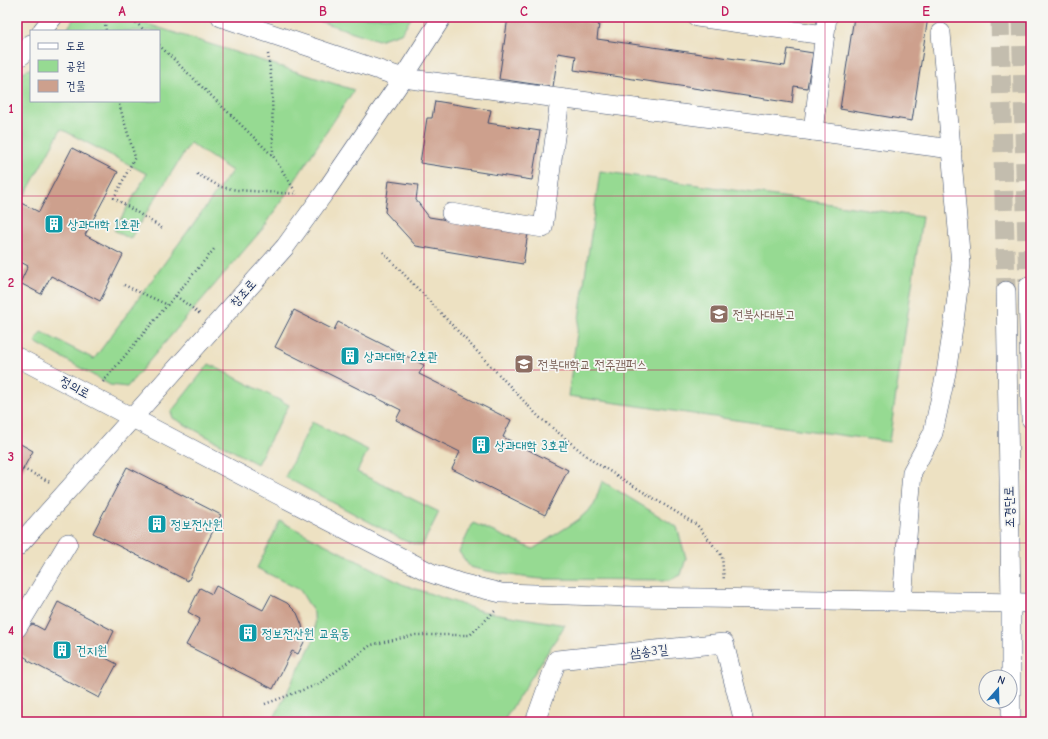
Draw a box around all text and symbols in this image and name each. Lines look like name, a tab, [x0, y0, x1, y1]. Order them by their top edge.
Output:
text: A	[118, 4, 126, 19]
text: B	[319, 4, 327, 19]
text: C	[520, 4, 528, 19]
text: D	[721, 4, 729, 19]
text: E	[922, 4, 930, 19]
legend	[30, 30, 160, 102]
text: 도로	[66, 39, 85, 53]
text: 공원	[66, 59, 85, 73]
text: 건물	[66, 79, 86, 93]
text: 1	[8, 101, 14, 116]
building icon: 상과대학 1호관	[43, 213, 65, 235]
place label: 상과대학 1호관	[68, 217, 140, 232]
text: 2	[8, 275, 14, 290]
street label: 창조로	[227, 276, 259, 310]
school or university icon: 전북사대부고	[708, 303, 730, 325]
place label: 전북사대부고	[733, 307, 796, 322]
building icon: 상과대학 2호관	[339, 345, 361, 367]
place label: 상과대학 2호관	[364, 349, 438, 364]
school or university icon: 전북대학교 전주캠퍼스	[513, 353, 535, 375]
place label: 전북대학교 전주캠퍼스	[538, 357, 647, 372]
street label: 정의로	[58, 373, 92, 401]
building icon: 상과대학 3호관	[470, 434, 492, 456]
place label: 상과대학 3호관	[495, 438, 569, 453]
text: 3	[8, 449, 14, 464]
street label: 조경단로	[1001, 486, 1017, 528]
building icon: 정보전산원	[146, 513, 168, 535]
place label: 정보전산원	[171, 517, 223, 532]
building icon: 정보전산원 교육동	[237, 622, 259, 644]
text: 4	[8, 623, 14, 638]
place label: 정보전산원 교육동	[262, 626, 350, 641]
building icon: 건지원	[51, 639, 73, 661]
street label: 삼송3길	[629, 642, 669, 660]
place label: 건지원	[76, 643, 107, 658]
north arrow	[978, 669, 1018, 709]
text: N	[996, 673, 1007, 687]

